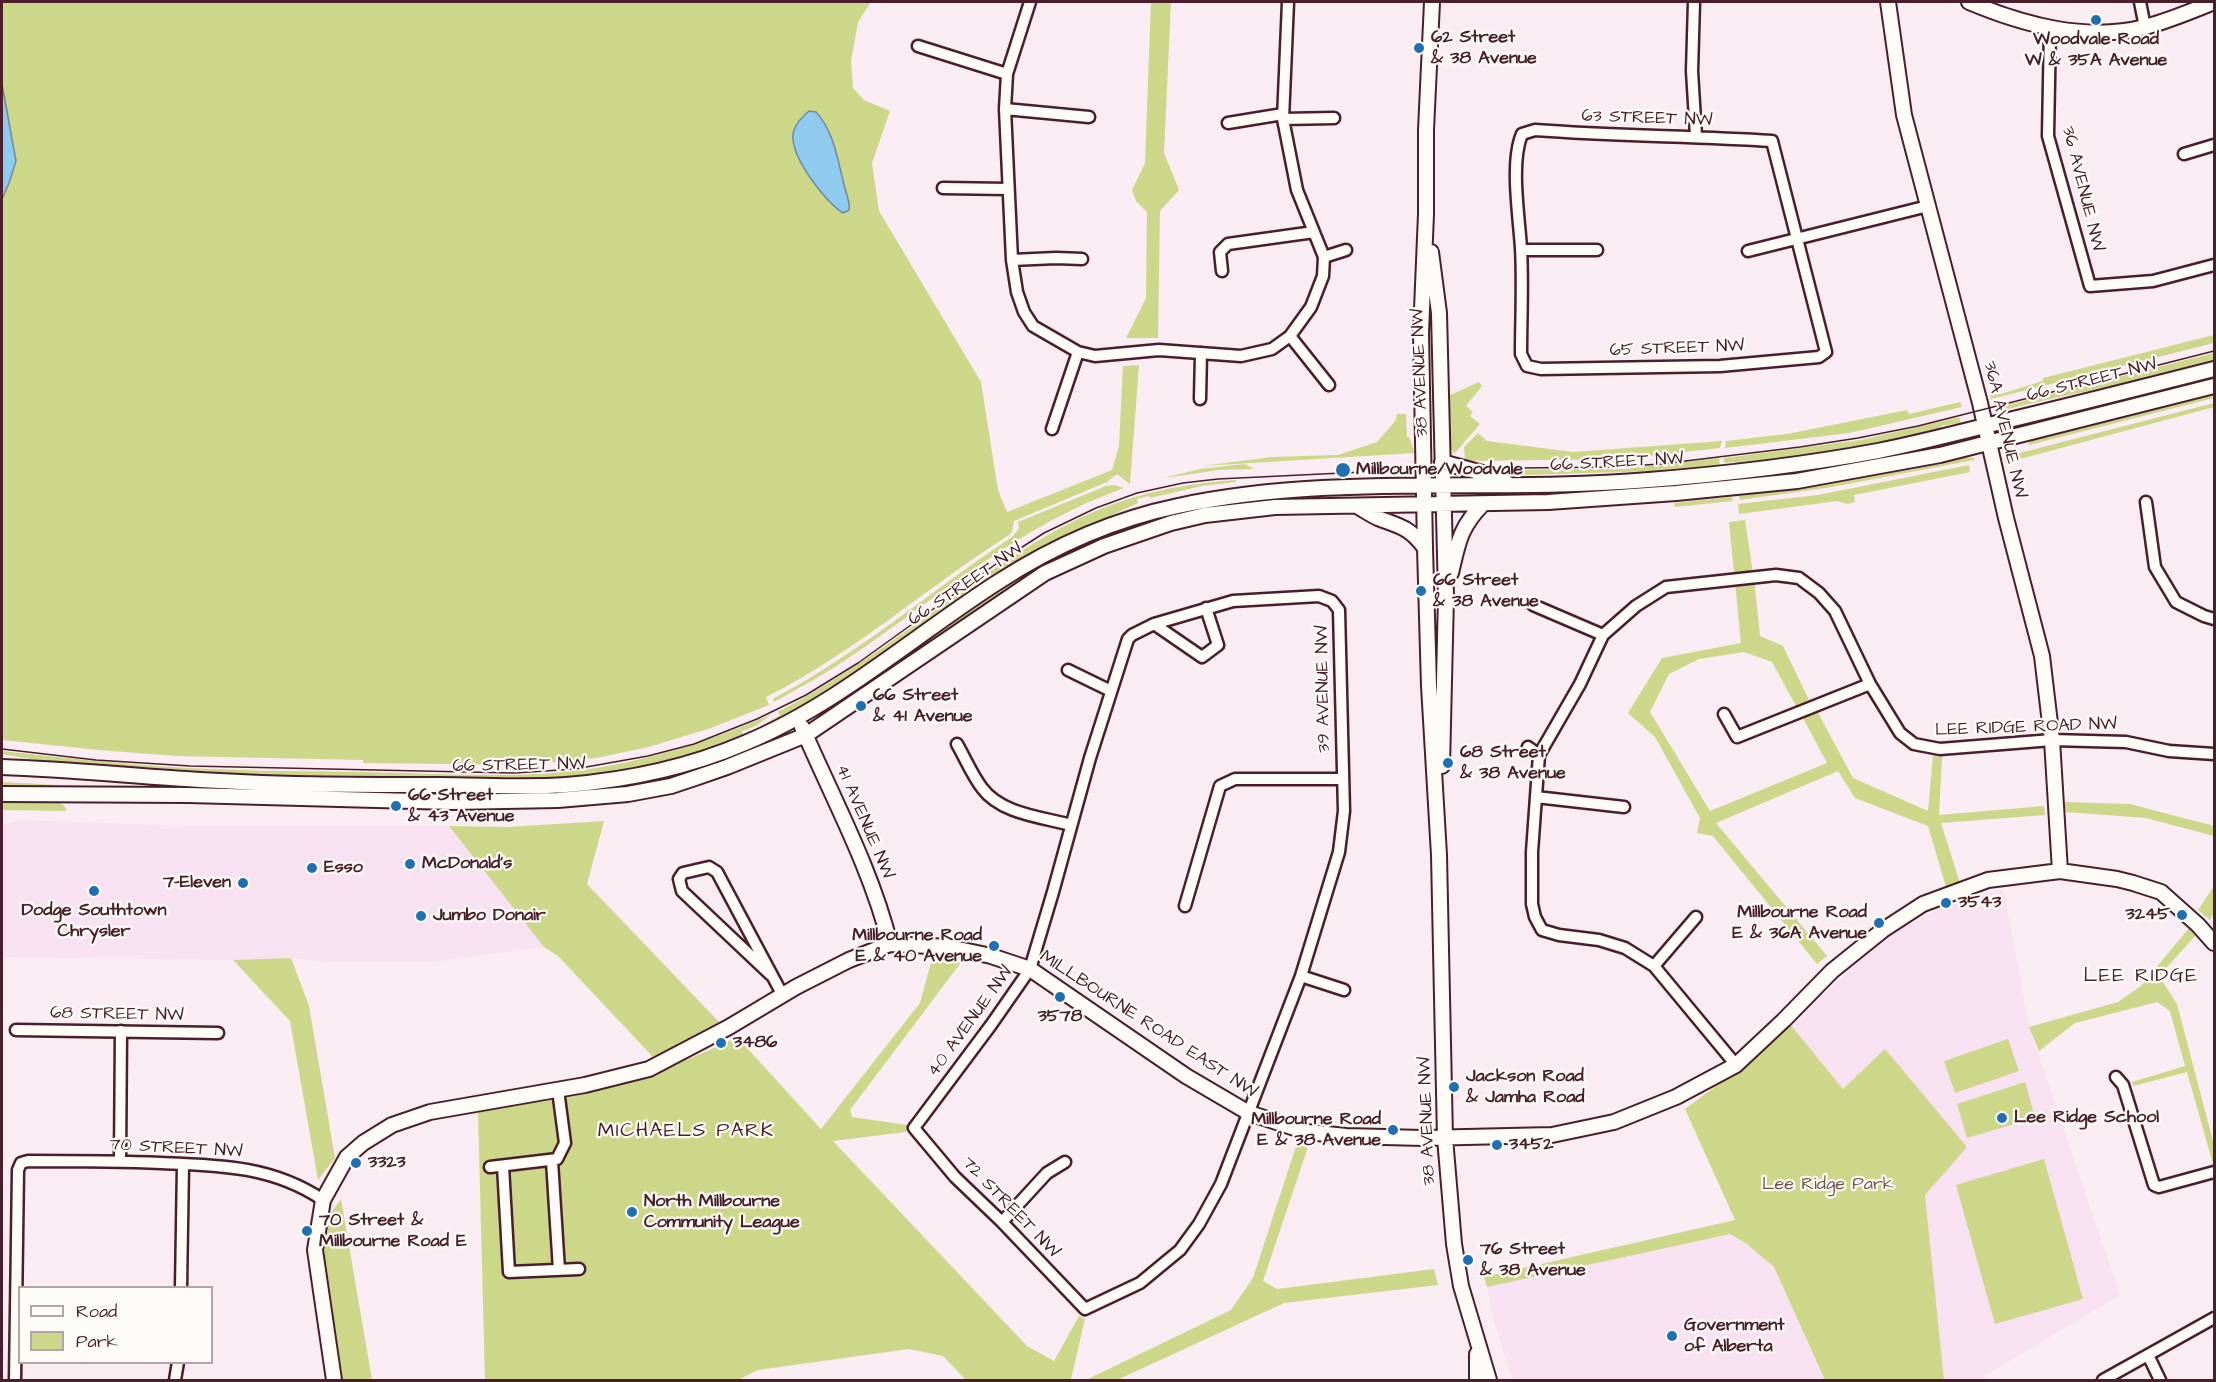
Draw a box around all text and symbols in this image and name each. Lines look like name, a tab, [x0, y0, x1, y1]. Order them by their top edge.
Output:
marker: Woodvale Road W & 35A Avenue	[2089, 13, 2103, 27]
place label: 62 Street & 38 Avenue	[1431, 27, 1537, 70]
place label: Woodvale Road W & 35A Avenue	[2025, 29, 2167, 72]
marker: 62 Street & 38 Avenue	[1412, 41, 1426, 55]
street label: 63 STREET NW	[1581, 106, 1713, 132]
street label: 36 AVENUE NW	[2056, 124, 2108, 254]
street label: 38 AVENUE NW	[1408, 308, 1434, 438]
street label: 65 STREET NW	[1609, 336, 1745, 362]
street label: 66 STREET NW	[2025, 354, 2159, 408]
street label: 36A AVENUE NW	[1978, 359, 2030, 501]
street label: 66 STREET NW	[1550, 449, 1684, 477]
place label: Millbourne/Woodvale	[1356, 459, 1523, 481]
marker: Millbourne/Woodvale	[1334, 461, 1352, 479]
street label: 66 STREET NW	[905, 539, 1027, 631]
place label: 66 Street & 38 Avenue	[1433, 570, 1539, 612]
marker: 66 Street & 38 Avenue	[1414, 584, 1428, 598]
street label: 39 AVENUE NW	[1312, 625, 1336, 753]
place label: 66 Street & 41 Avenue	[873, 685, 973, 728]
marker: 66 Street & 41 Avenue	[854, 699, 868, 713]
street label: LEE RIDGE ROAD NW	[1935, 714, 2117, 742]
place label: 68 Street & 38 Avenue	[1460, 742, 1566, 784]
street label: 66 STREET NW	[452, 754, 586, 778]
marker: 68 Street & 38 Avenue	[1441, 756, 1455, 770]
street label: 41 AVENUE NW	[830, 761, 898, 883]
place label: 66 Street & 43 Avenue	[408, 785, 514, 828]
marker: 66 Street & 43 Avenue	[389, 799, 403, 813]
place label: McDonald's	[422, 853, 512, 875]
place label: Esso	[324, 857, 363, 879]
marker: McDonald's	[403, 857, 417, 871]
marker: Esso	[305, 861, 319, 875]
place label: 7-Eleven	[163, 872, 231, 894]
marker: 7-Eleven	[236, 876, 250, 890]
marker: Dodge Southtown Chrysler	[87, 884, 101, 898]
place label: 3543	[1958, 892, 2001, 914]
marker: 3543	[1939, 896, 1953, 910]
place label: Dodge Southtown Chrysler	[21, 900, 167, 942]
place label: Millbourne Road E & 36A Avenue	[1732, 902, 1867, 944]
place label: 3245	[2126, 904, 2170, 926]
place label: Jumbo Donair	[433, 905, 546, 927]
marker: 3245	[2175, 908, 2189, 922]
marker: Jumbo Donair	[414, 909, 428, 923]
marker: Millbourne Road E & 36A Avenue	[1872, 916, 1886, 930]
place label: Millbourne Road E & 40 Avenue	[852, 925, 982, 968]
marker: Millbourne Road E & 40 Avenue	[987, 939, 1001, 953]
street label: MILLBOURNE ROAD EAST NW	[1035, 946, 1261, 1104]
street label: 40 AVENUE NW	[924, 962, 1018, 1082]
district label: LEE RIDGE	[2084, 965, 2198, 989]
marker: 3578	[1053, 990, 1067, 1004]
street label: 68 STREET NW	[50, 1003, 184, 1027]
place label: 3578	[1038, 1006, 1082, 1028]
place label: 3486	[733, 1032, 777, 1054]
marker: 3486	[714, 1036, 728, 1050]
street label: 38 AVENUE NW	[1415, 1056, 1441, 1186]
place label: Jackson Road & Jamha Road	[1466, 1066, 1585, 1108]
marker: Jackson Road & Jamha Road	[1447, 1080, 1461, 1094]
place label: Lee Ridge School	[2014, 1107, 2159, 1129]
place label: Millbourne Road E & 38 Avenue	[1251, 1109, 1381, 1152]
marker: Lee Ridge School	[1995, 1111, 2009, 1125]
district label: MICHAELS PARK	[598, 1120, 774, 1144]
marker: Millbourne Road E & 38 Avenue	[1386, 1123, 1400, 1137]
place label: 3452	[1509, 1134, 1553, 1156]
street label: 70 STREET NW	[109, 1135, 243, 1163]
marker: 3452	[1490, 1138, 1504, 1152]
place label: 3323	[368, 1152, 406, 1174]
street label: 72 STREET NW	[956, 1153, 1064, 1263]
marker: 3323	[349, 1156, 363, 1170]
park label: Lee Ridge Park	[1762, 1174, 1894, 1196]
place label: North Millbourne Community League	[644, 1191, 800, 1234]
marker: North Millbourne Community League	[625, 1205, 639, 1219]
place label: 70 Street & Millbourne Road E	[319, 1210, 467, 1252]
marker: 70 Street & Millbourne Road E	[300, 1224, 314, 1238]
place label: 76 Street & 38 Avenue	[1480, 1239, 1586, 1282]
marker: 76 Street & 38 Avenue	[1461, 1253, 1475, 1267]
legend	[18, 1286, 213, 1364]
text: Road	[76, 1299, 117, 1324]
place label: Government of Alberta	[1684, 1315, 1785, 1358]
text: Park	[76, 1329, 118, 1354]
marker: Government of Alberta	[1665, 1329, 1679, 1343]

